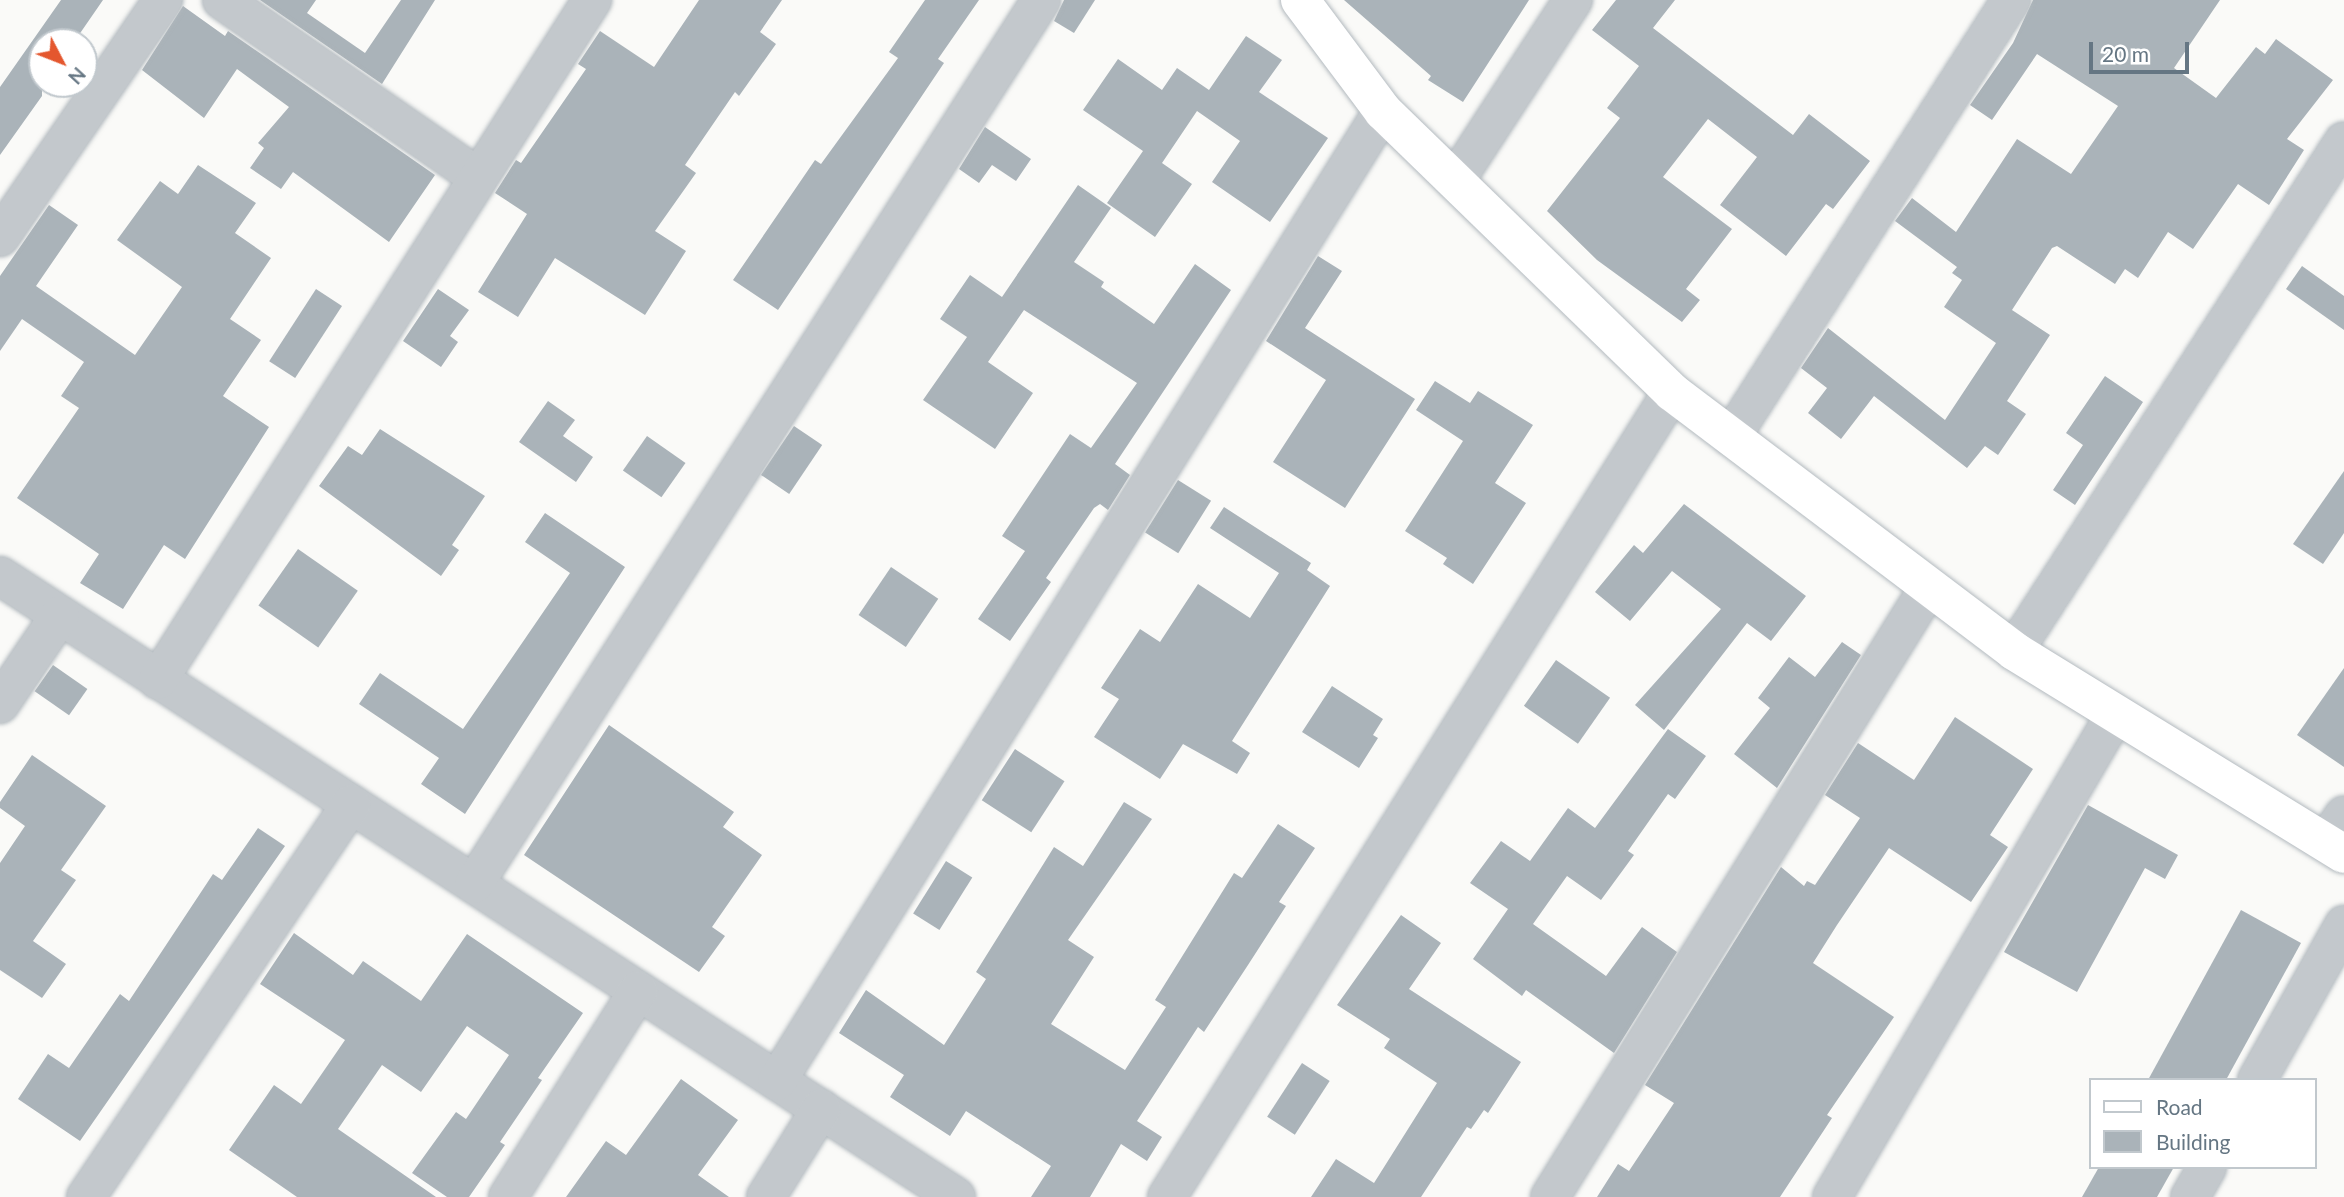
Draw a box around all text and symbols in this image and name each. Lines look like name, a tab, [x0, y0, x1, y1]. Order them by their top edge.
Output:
north arrow	[28, 28, 98, 98]
scale bar	[2092, 28, 2192, 72]
text: 20 m	[2102, 41, 2149, 66]
text: N	[64, 63, 91, 89]
legend	[2088, 1078, 2316, 1169]
text: Road	[2156, 1094, 2203, 1119]
text: Building	[2156, 1129, 2231, 1154]

